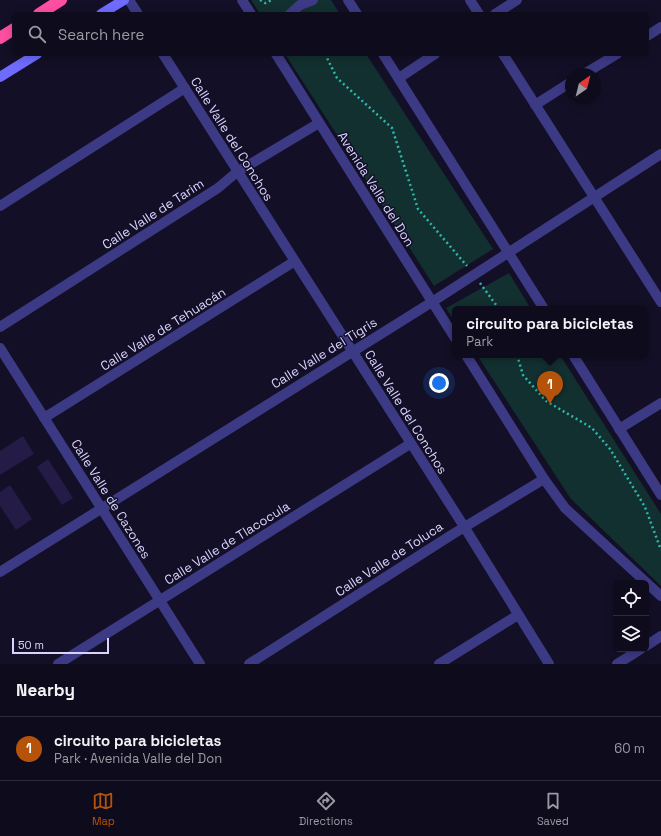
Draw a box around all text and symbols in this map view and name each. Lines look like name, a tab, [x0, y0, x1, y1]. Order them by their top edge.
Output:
search box	[12, 12, 649, 56]
icon: search	[26, 23, 48, 45]
text: Search here	[58, 25, 144, 44]
north arrow	[565, 68, 601, 104]
street label: Calle Valle del Conchos	[187, 74, 277, 204]
street label: Avenida Valle del Don	[334, 128, 418, 250]
street label: Calle Valle de Tarim	[99, 175, 207, 253]
street label: Calle Valle de Tehuacán	[97, 283, 229, 375]
popup	[452, 306, 648, 358]
street label: Calle Valle del Tigris	[268, 313, 380, 392]
text: circuito para bicicletas	[466, 314, 634, 333]
text: Park	[466, 333, 493, 350]
street label: Calle Valle del Conchos	[361, 347, 451, 477]
pin: 1	[537, 371, 563, 404]
your location	[429, 373, 449, 393]
street label: Calle Valle de Cazones	[67, 436, 155, 562]
street label: Calle Valle de Tlacocula	[161, 497, 293, 589]
street label: Calle Valle de Toluca	[332, 517, 447, 600]
map controls	[613, 580, 649, 652]
button: locate	[613, 580, 649, 616]
button: layers	[613, 616, 649, 652]
scale bar	[12, 636, 109, 655]
text: 50 m	[18, 638, 44, 652]
text: Nearby	[16, 679, 75, 701]
text: circuito para bicicletas	[54, 731, 221, 750]
text: 1	[26, 740, 32, 757]
text: 60 m	[614, 740, 645, 757]
text: Park · Avenida Valle del Don	[54, 750, 222, 767]
tab: Map	[92, 790, 115, 828]
tab: Directions	[299, 790, 353, 828]
tab: Saved	[537, 790, 569, 828]

